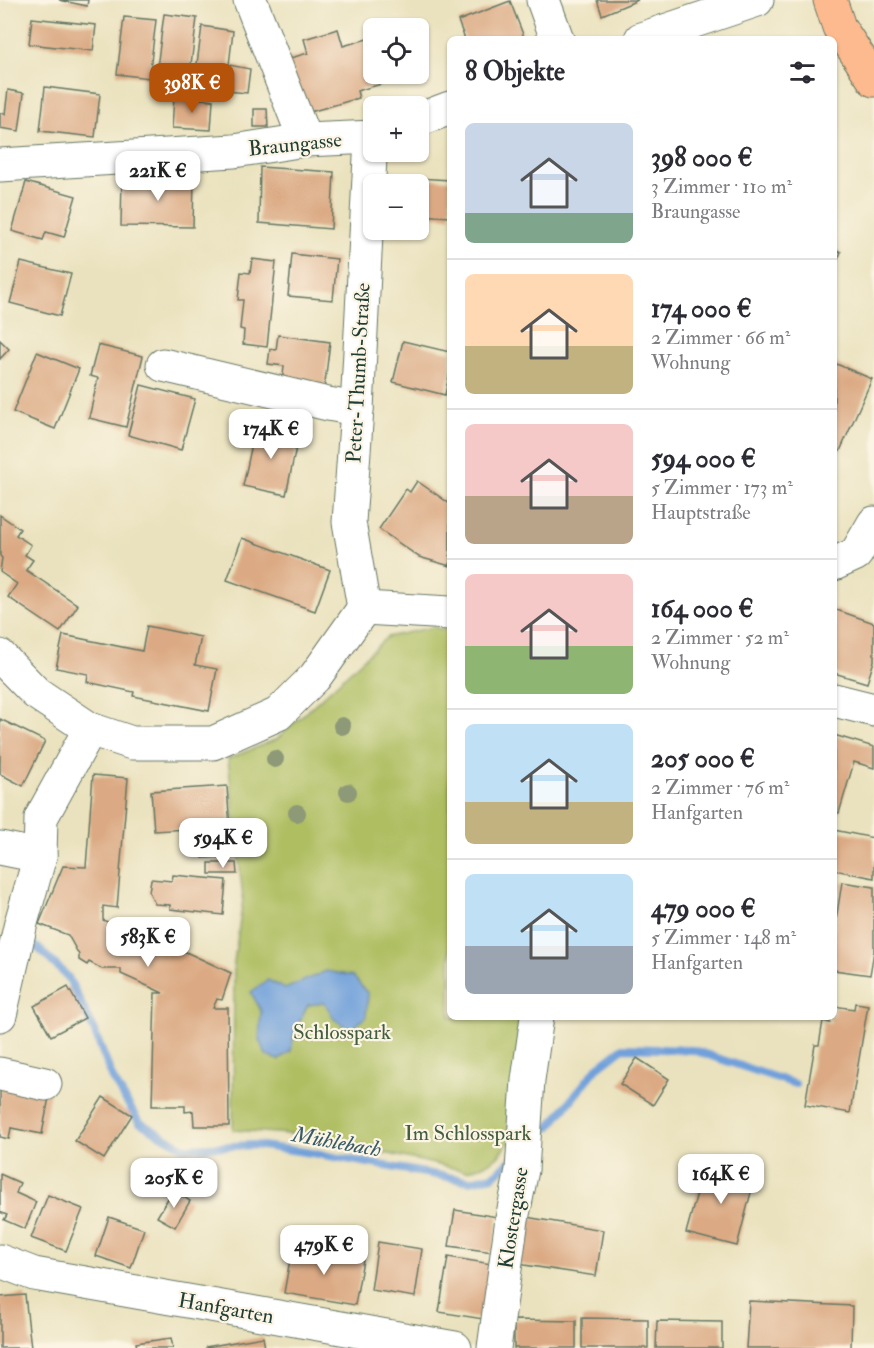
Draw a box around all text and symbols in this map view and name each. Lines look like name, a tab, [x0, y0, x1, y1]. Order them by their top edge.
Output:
map controls	[363, 18, 429, 240]
button: locate	[363, 18, 429, 84]
text: 8 Objekte	[465, 56, 565, 88]
icon: filters	[786, 56, 819, 89]
pin: 398K €	[143, 63, 241, 114]
text: 398K €	[163, 70, 221, 95]
button: +	[363, 96, 429, 162]
street label: Braungasse	[247, 126, 343, 163]
text: 398 000 €	[651, 142, 753, 174]
icon: home	[513, 147, 585, 219]
pin: 221K €	[109, 151, 207, 202]
text: 221K €	[129, 158, 187, 183]
button: −	[363, 174, 429, 240]
text: 3 Zimmer · 110 m²	[651, 174, 792, 199]
text: Braungasse	[651, 199, 740, 224]
street label: Peter-Thumb-Straße	[340, 282, 377, 464]
text: 174 000 €	[651, 293, 752, 325]
icon: home	[513, 298, 585, 370]
text: 2 Zimmer · 66 m²	[651, 325, 790, 350]
text: Wohnung	[651, 350, 730, 375]
pin: 174K €	[222, 409, 320, 460]
text: 174K €	[243, 416, 299, 441]
text: 594 000 €	[651, 443, 756, 475]
icon: home	[513, 448, 585, 520]
text: 5 Zimmer · 173 m²	[651, 475, 793, 500]
text: Hauptstraße	[651, 500, 751, 525]
text: 164 000 €	[651, 593, 753, 625]
icon: home	[513, 598, 585, 670]
text: 2 Zimmer · 52 m²	[651, 625, 789, 650]
text: Wohnung	[651, 650, 730, 675]
text: 205 000 €	[651, 743, 755, 775]
icon: home	[513, 748, 585, 820]
text: 2 Zimmer · 76 m²	[651, 775, 789, 800]
text: Hanfgarten	[651, 800, 743, 825]
pin: 594K €	[174, 818, 272, 869]
text: 594K €	[193, 825, 253, 850]
text: 479 000 €	[651, 893, 756, 925]
icon: home	[513, 898, 585, 970]
pin: 583K €	[99, 917, 197, 968]
text: 583K €	[120, 924, 176, 949]
text: 5 Zimmer · 148 m²	[651, 925, 796, 950]
text: Hanfgarten	[651, 950, 743, 975]
park label: Schlosspark	[293, 1019, 391, 1046]
water label: Mühlebach	[288, 1120, 384, 1164]
park label: Im Schlosspark	[404, 1120, 532, 1147]
pin: 164K €	[672, 1154, 770, 1205]
pin: 205K €	[125, 1158, 223, 1209]
text: 164K €	[692, 1161, 750, 1186]
text: 205K €	[144, 1165, 204, 1190]
street label: Klostergasse	[492, 1165, 535, 1271]
pin: 479K €	[275, 1225, 373, 1276]
text: 479K €	[294, 1232, 354, 1257]
street label: Hanfgarten	[176, 1287, 276, 1330]

